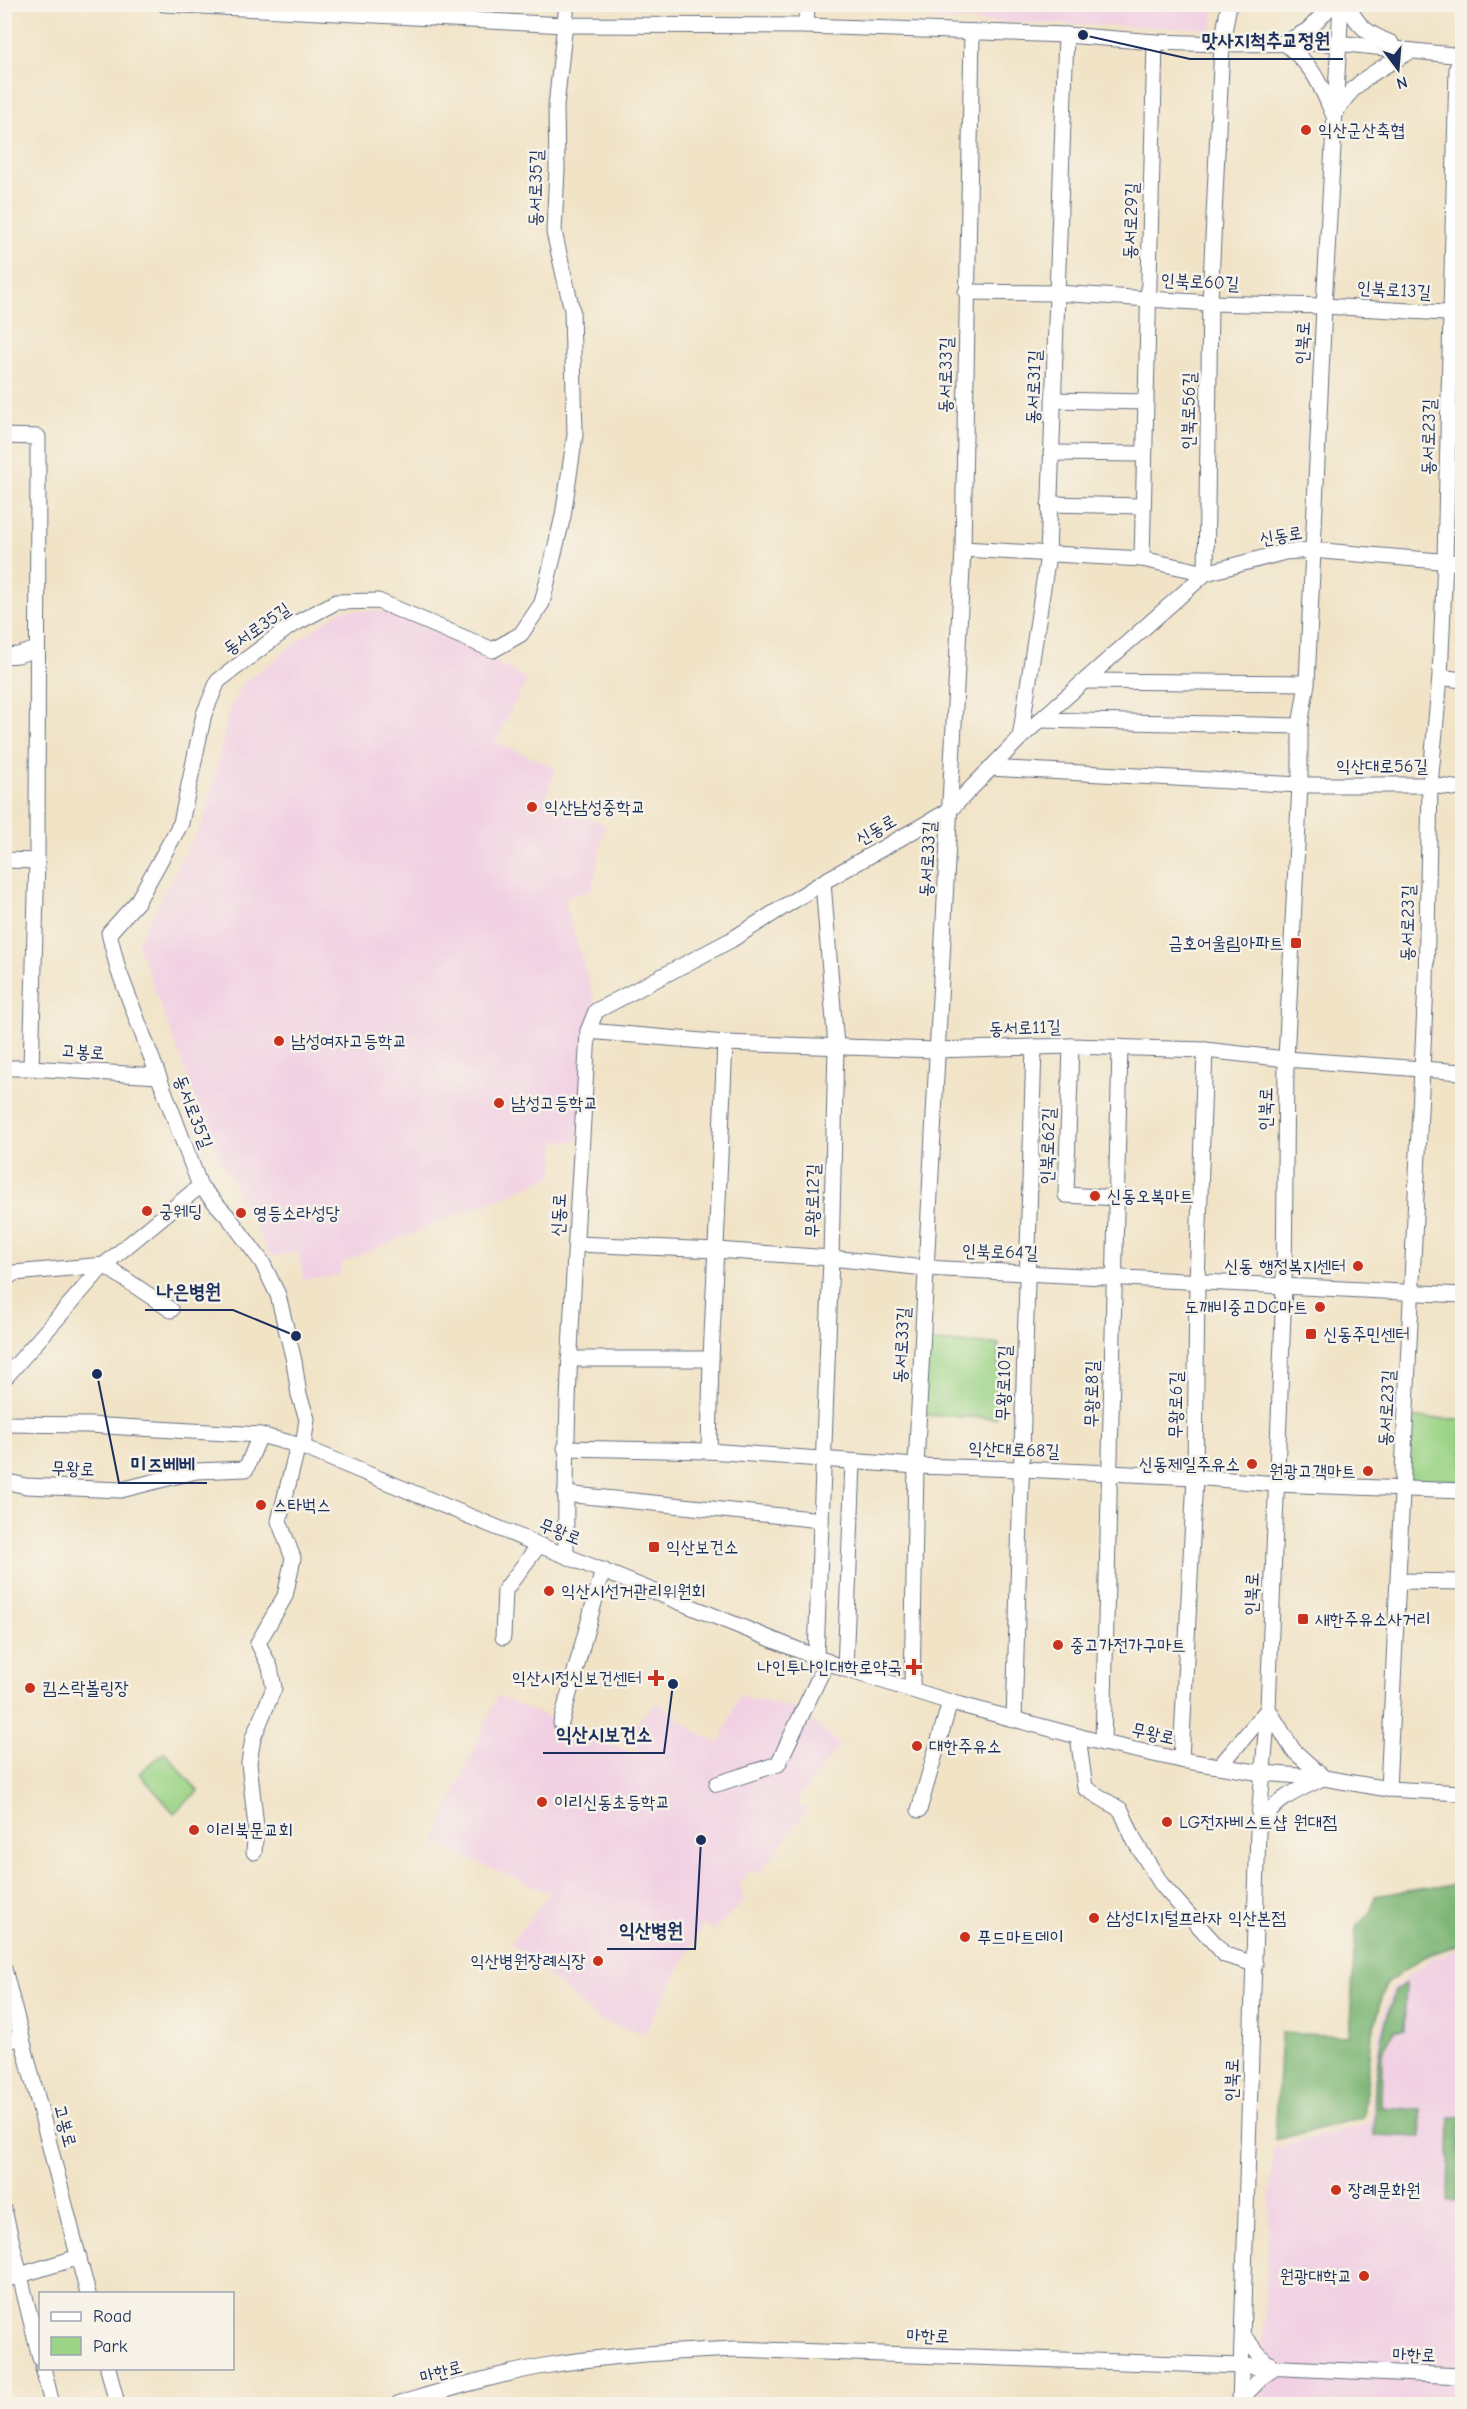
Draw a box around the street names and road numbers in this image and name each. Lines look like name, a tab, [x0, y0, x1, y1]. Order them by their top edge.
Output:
street label: 동서로35길	[525, 149, 547, 227]
street label: 동서로29길	[1119, 182, 1143, 260]
street label: 인북로60길	[1160, 269, 1240, 295]
street label: 인북로13길	[1356, 277, 1432, 303]
street label: 인북로	[1291, 321, 1315, 365]
street label: 동서로33길	[935, 336, 957, 413]
street label: 동서로31길	[1022, 349, 1046, 424]
street label: 인북로56길	[1178, 372, 1200, 450]
street label: 동서로23길	[1418, 398, 1440, 475]
street label: 신동로	[1258, 522, 1304, 550]
street label: 동서로35길	[220, 598, 295, 660]
street label: 익산대로56길	[1336, 756, 1428, 777]
street label: 신동로	[852, 810, 900, 850]
street label: 동서로33길	[916, 820, 941, 898]
street label: 동서로23길	[1397, 884, 1419, 961]
street label: 동서로11길	[989, 1016, 1062, 1040]
street label: 고봉로	[61, 1040, 105, 1064]
street label: 동서로35길	[169, 1072, 217, 1152]
street label: 인북로	[1255, 1087, 1277, 1131]
street label: 인북로62길	[1036, 1107, 1060, 1185]
street label: 무왕로12길	[802, 1163, 824, 1238]
street label: 신동로	[547, 1193, 571, 1237]
street label: 인북로64길	[961, 1240, 1039, 1264]
street label: 동서로33길	[890, 1306, 915, 1384]
street label: 무왕로10길	[992, 1344, 1016, 1421]
street label: 무왕로8길	[1081, 1360, 1103, 1428]
street label: 동서로23길	[1375, 1369, 1400, 1447]
street label: 무왕로6길	[1165, 1370, 1187, 1439]
street label: 익산대로68길	[968, 1438, 1061, 1462]
street label: 무왕로	[51, 1458, 95, 1480]
street label: 무왕로	[536, 1514, 584, 1550]
street label: 인북로	[1241, 1572, 1263, 1616]
street label: 무왕로	[1130, 1719, 1176, 1749]
street label: 인북로	[1221, 2058, 1243, 2102]
street label: 고봉로	[49, 2102, 81, 2150]
street label: 마한로	[906, 2325, 950, 2347]
street label: 마한로	[1392, 2344, 1436, 2366]
street label: 마한로	[417, 2356, 465, 2388]

